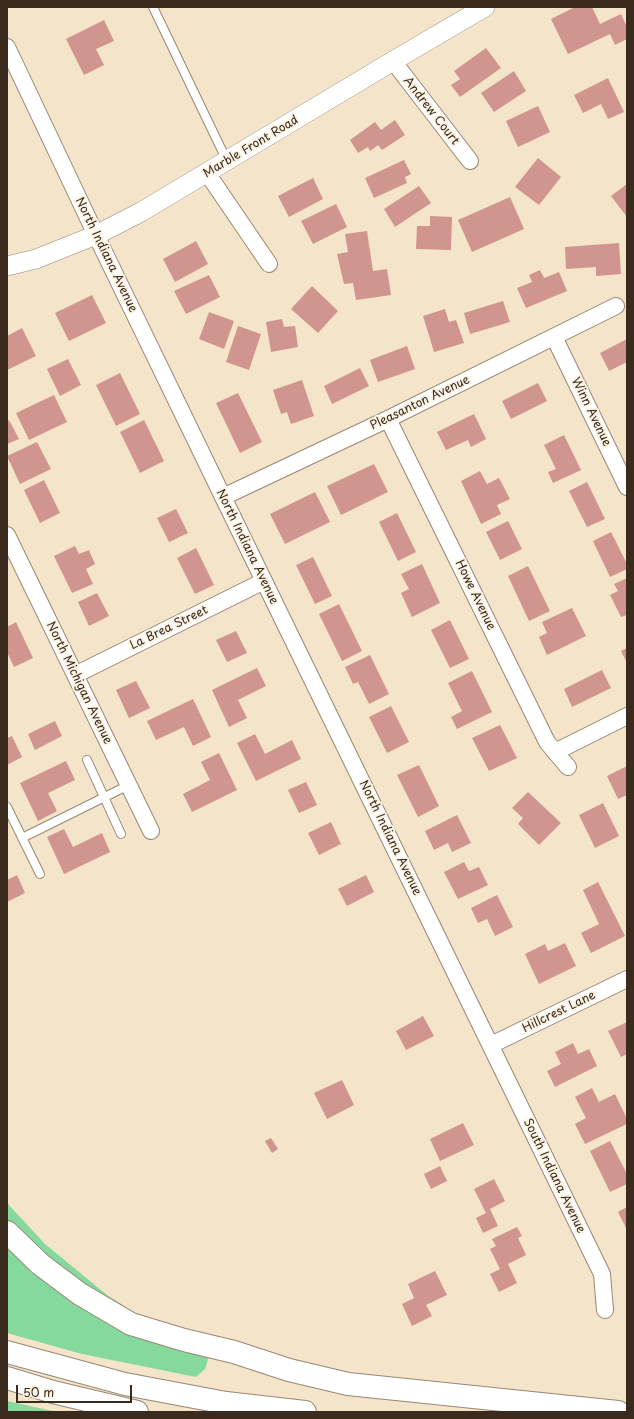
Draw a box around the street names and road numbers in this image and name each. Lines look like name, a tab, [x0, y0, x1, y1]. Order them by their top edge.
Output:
street label: Andrew Court	[400, 74, 462, 148]
street label: Marble Front Road	[201, 113, 301, 181]
street label: North Indiana Avenue	[72, 195, 140, 315]
street label: Pleasanton Avenue	[368, 373, 472, 433]
street label: Winn Avenue	[568, 375, 614, 449]
street label: North Indiana Avenue	[213, 487, 281, 607]
street label: Howe Avenue	[452, 558, 498, 632]
street label: La Brea Street	[128, 603, 210, 653]
street label: North Michigan Avenue	[43, 619, 115, 747]
street label: North Indiana Avenue	[356, 778, 424, 898]
street label: Hillcrest Lane	[520, 988, 598, 1036]
street label: South Indiana Avenue	[520, 1116, 588, 1236]

